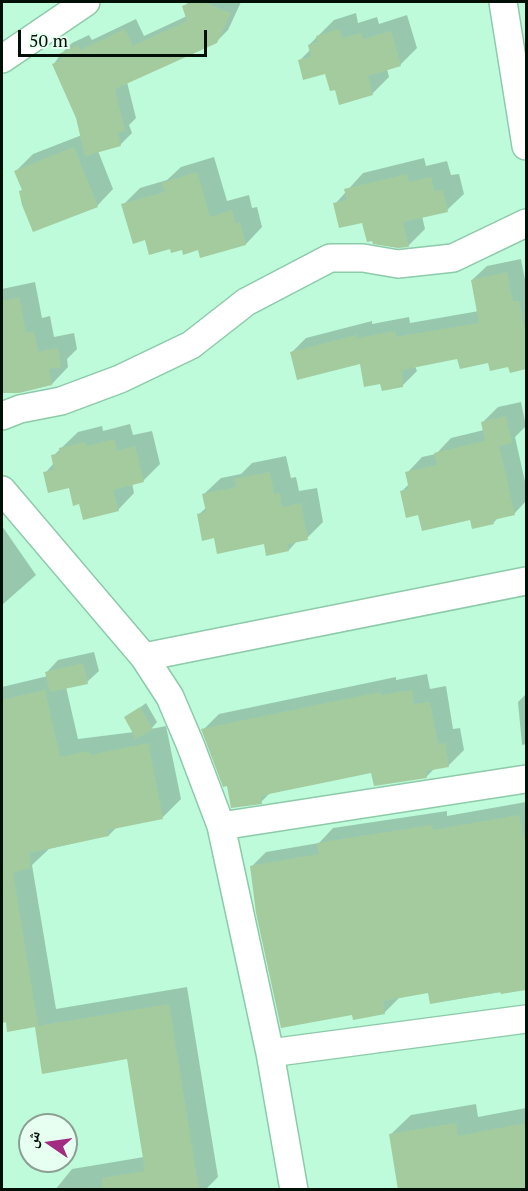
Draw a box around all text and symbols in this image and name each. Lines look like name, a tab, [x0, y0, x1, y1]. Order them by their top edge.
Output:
scale bar	[21, 18, 210, 56]
text: 50 m	[29, 28, 68, 52]
north arrow	[18, 1113, 78, 1173]
text: ش	[20, 1129, 45, 1150]

